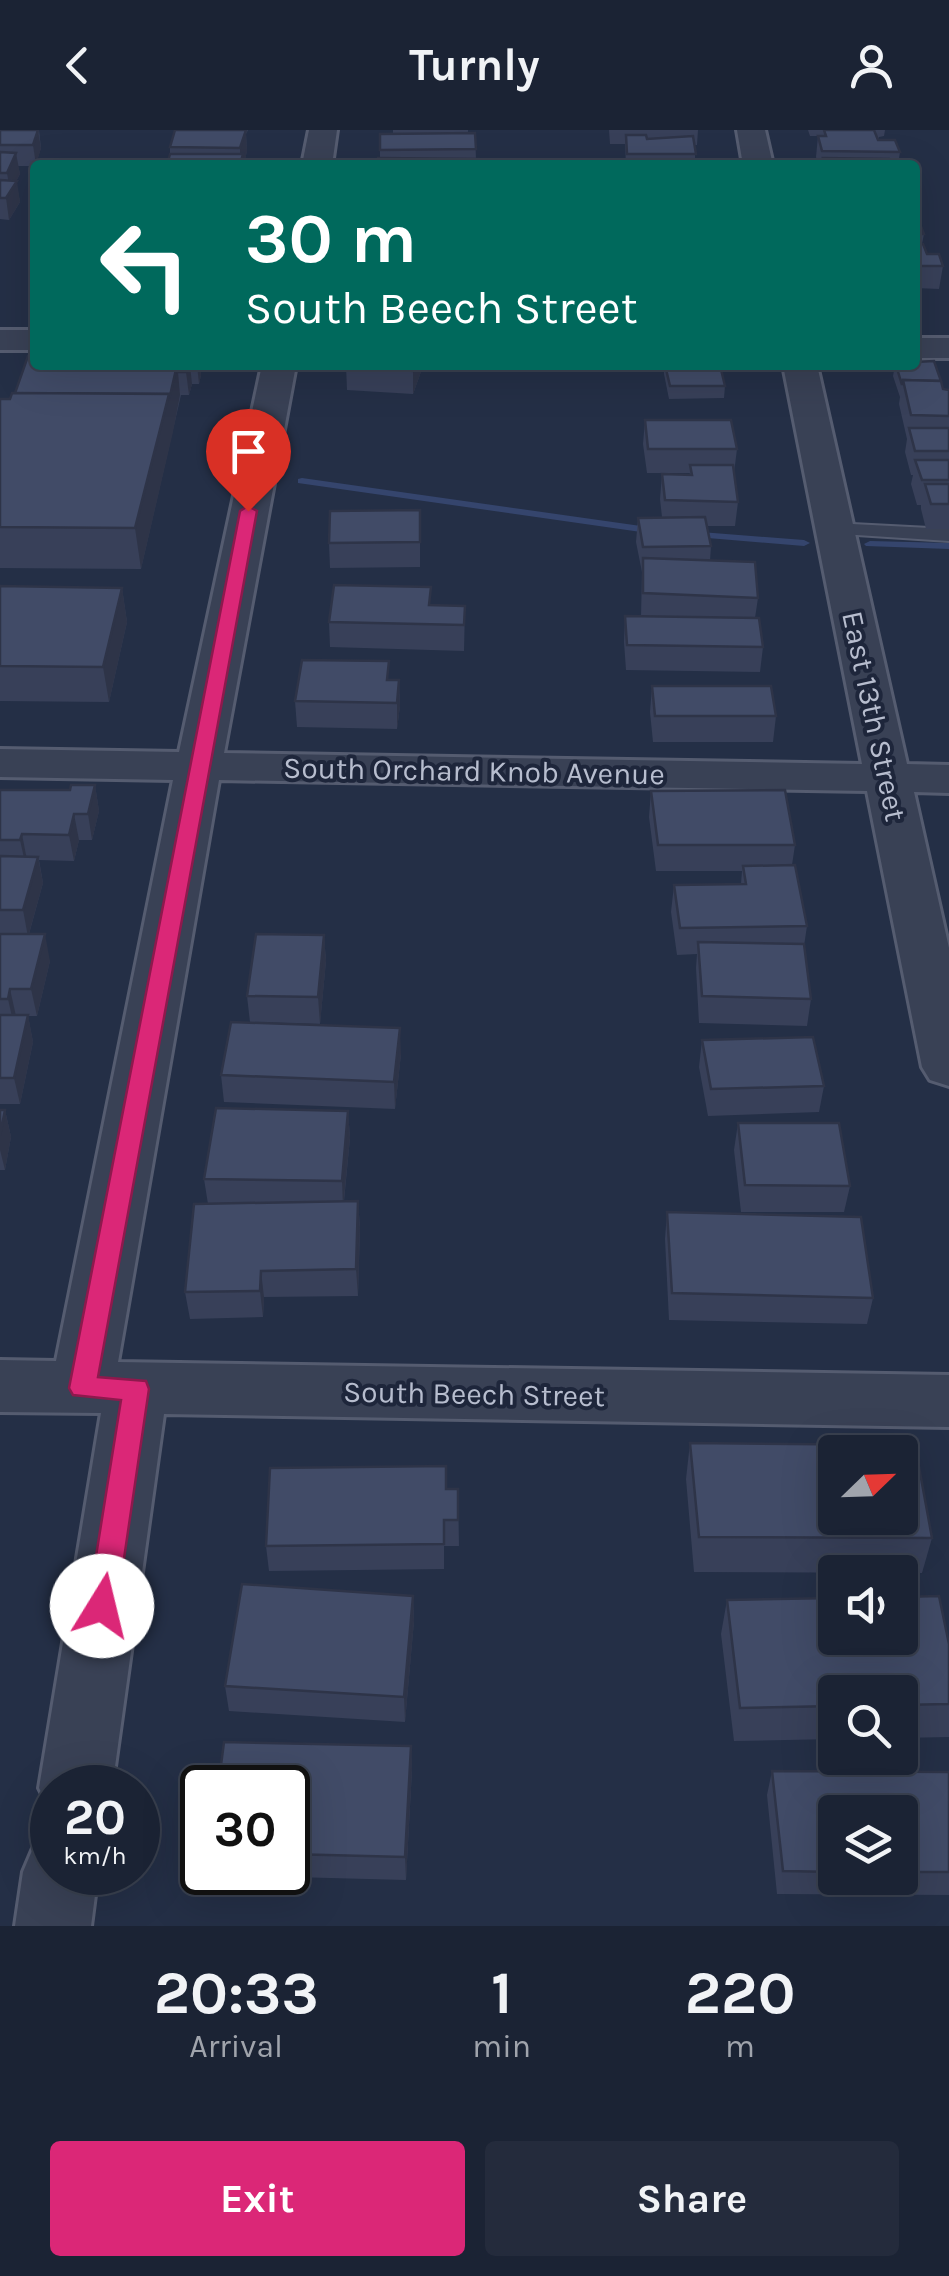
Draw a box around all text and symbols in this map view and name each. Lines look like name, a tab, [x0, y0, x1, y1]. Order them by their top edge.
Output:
icon: back	[50, 38, 105, 93]
icon: person	[844, 38, 899, 93]
text: Turnly	[409, 39, 540, 91]
text: 30 m	[245, 198, 417, 280]
icon: left	[80, 200, 210, 330]
text: South Beech Street	[245, 282, 638, 334]
pin	[206, 409, 291, 512]
icon: arrive	[221, 424, 276, 479]
street label: East 13th Street	[834, 608, 914, 824]
street label: South Orchard Knob Avenue	[283, 750, 665, 792]
street label: South Beech Street	[343, 1374, 605, 1414]
north arrow	[818, 1435, 918, 1535]
map controls	[818, 1435, 918, 1895]
position arrow	[50, 1554, 154, 1658]
button: sound	[818, 1555, 918, 1655]
button: search	[818, 1675, 918, 1775]
speed limit sign: 30	[180, 1765, 310, 1895]
text: 20	[64, 1788, 126, 1847]
button: layers	[818, 1795, 918, 1895]
text: km/h	[63, 1841, 127, 1870]
text: 20:33	[154, 1958, 319, 2028]
text: 1	[491, 1958, 512, 2028]
text: 220	[685, 1958, 795, 2028]
text: Arrival	[189, 2028, 283, 2065]
text: min	[472, 2028, 531, 2065]
text: m	[725, 2028, 755, 2065]
button: Exit	[50, 2141, 465, 2256]
button: Share	[485, 2141, 899, 2256]

